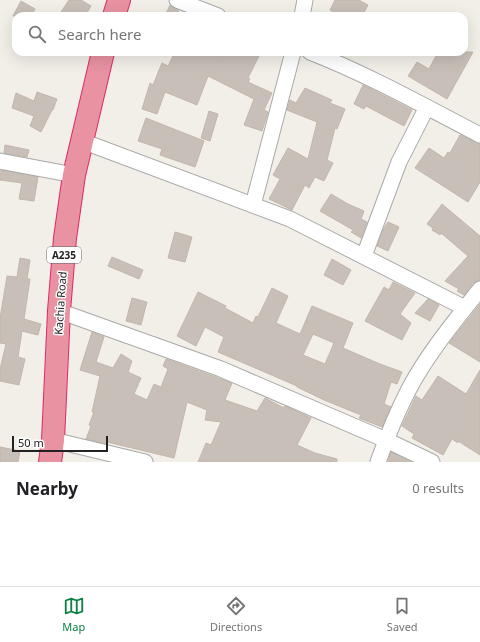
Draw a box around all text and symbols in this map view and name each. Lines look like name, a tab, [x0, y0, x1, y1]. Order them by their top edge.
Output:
search box	[12, 12, 468, 56]
icon: search	[26, 23, 48, 45]
text: Search here	[58, 24, 141, 44]
road number: A235	[47, 247, 81, 263]
street label: Kachia Road	[50, 271, 70, 335]
scale bar	[12, 434, 108, 453]
text: 50 m	[18, 435, 44, 450]
text: Nearby	[16, 477, 78, 500]
text: 0 results	[412, 479, 464, 497]
tab: Map	[62, 595, 85, 634]
tab: Directions	[210, 595, 262, 634]
tab: Saved	[387, 595, 418, 634]

